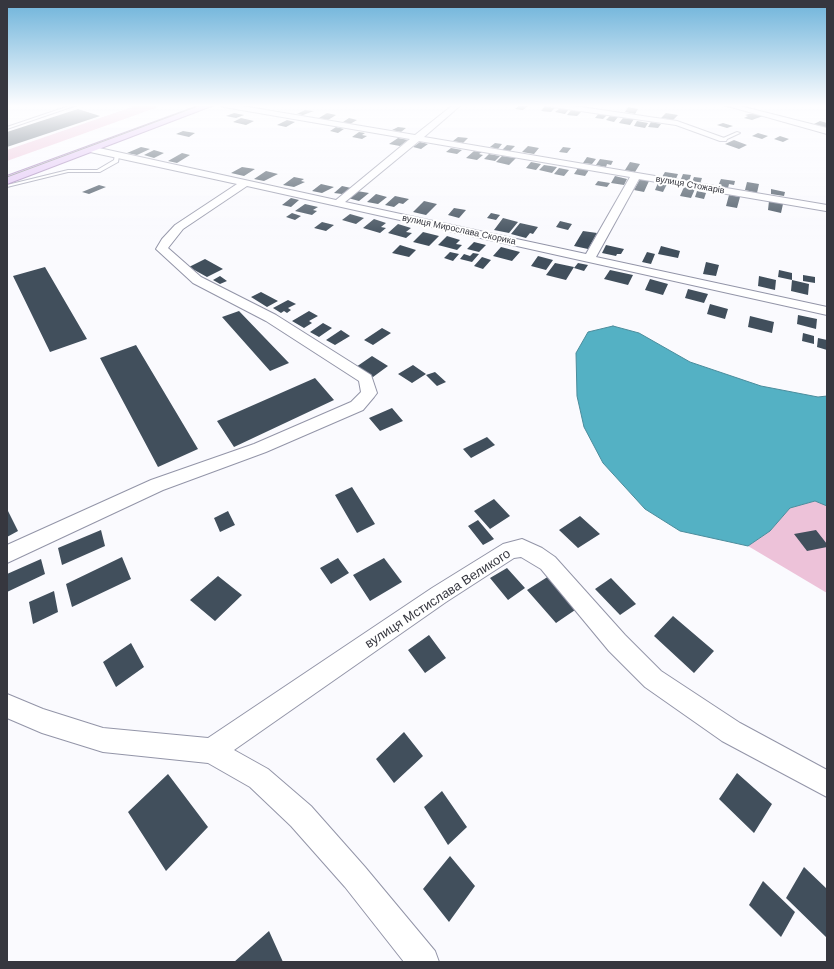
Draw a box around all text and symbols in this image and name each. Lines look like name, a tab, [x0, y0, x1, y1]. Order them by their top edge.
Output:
street label: вулиця Стожарів	[655, 174, 725, 196]
street label: вулиця Мирослава Скорика	[401, 213, 517, 247]
street label: вулиця Мстислава Великого	[362, 546, 514, 652]

